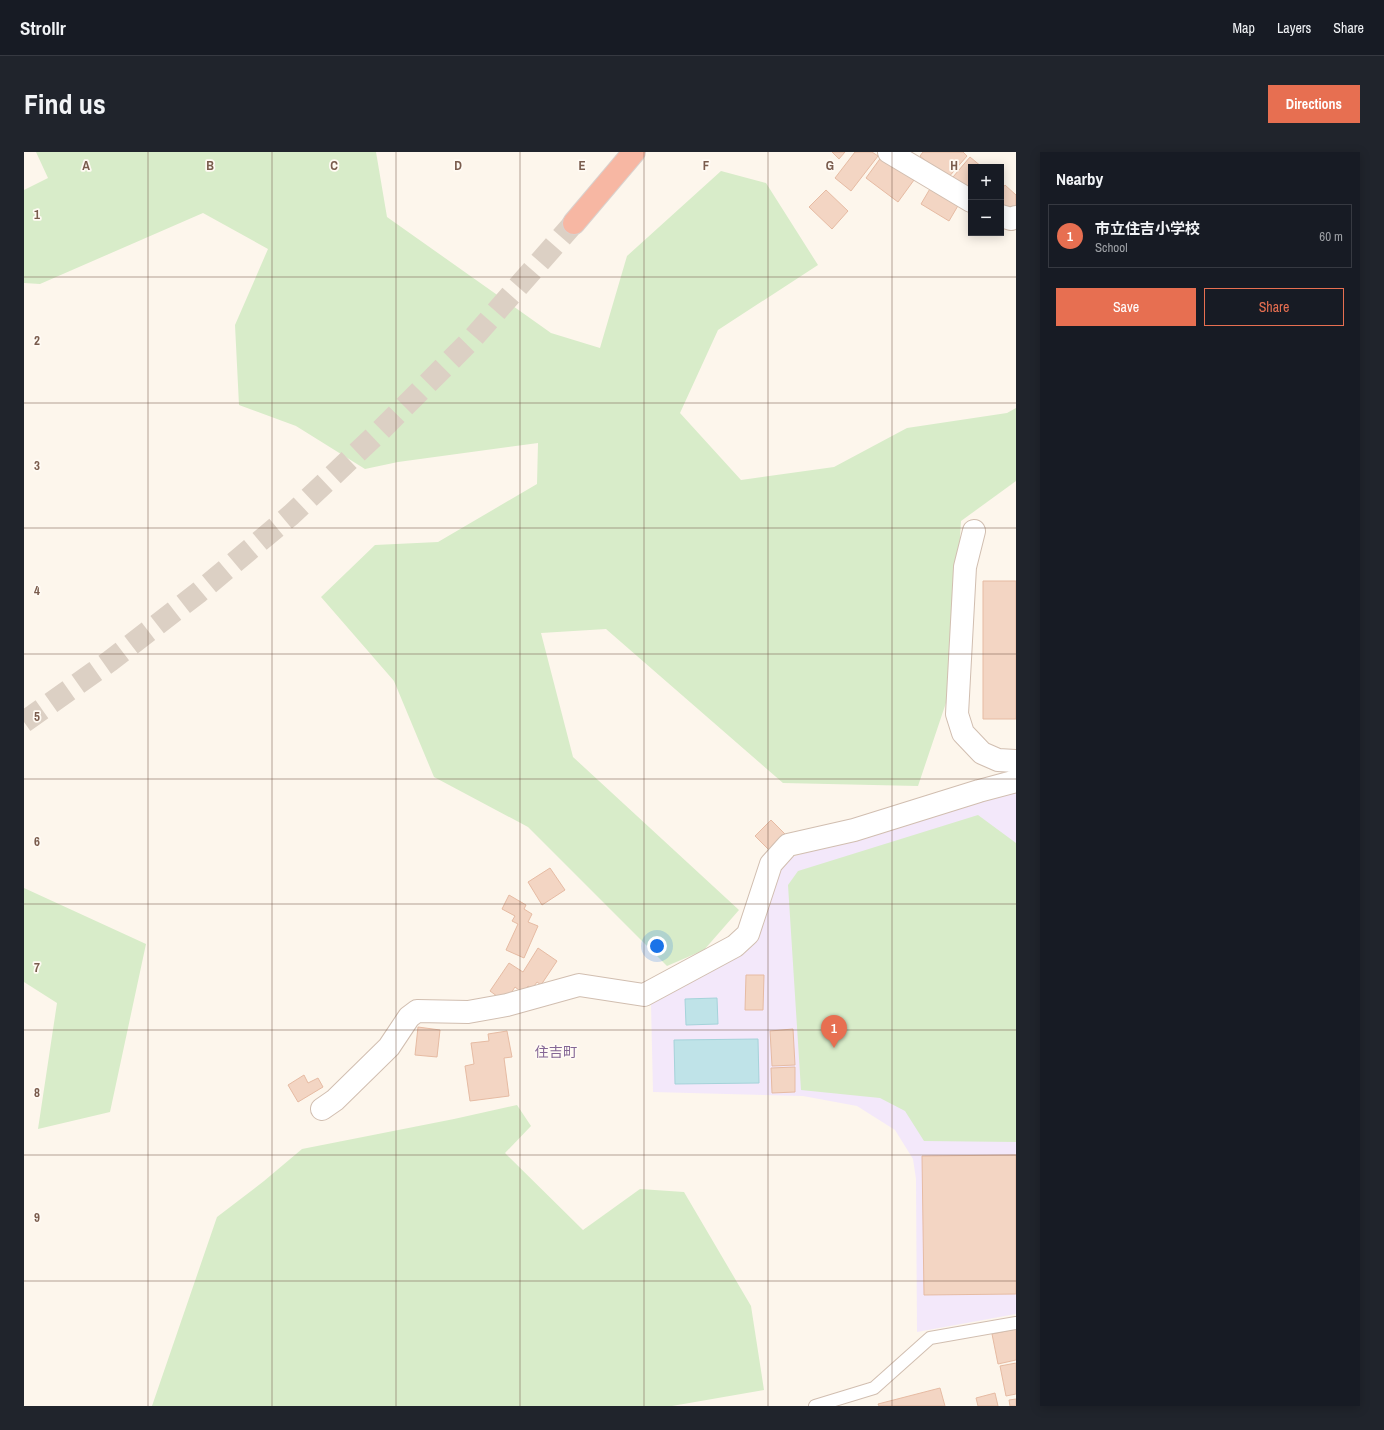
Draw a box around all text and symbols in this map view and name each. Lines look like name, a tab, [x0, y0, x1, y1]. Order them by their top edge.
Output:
text: Strollr	[20, 15, 66, 41]
text: Map	[1233, 19, 1255, 37]
text: Layers	[1277, 19, 1311, 37]
text: Share	[1333, 19, 1364, 37]
text: Find us	[24, 85, 106, 123]
button: Directions	[1268, 85, 1360, 123]
text: A	[82, 157, 90, 174]
text: B	[206, 157, 214, 174]
text: C	[330, 157, 338, 174]
text: D	[454, 157, 462, 174]
text: E	[578, 157, 586, 174]
text: F	[703, 157, 710, 174]
text: G	[826, 157, 834, 174]
text: H	[950, 157, 958, 174]
map controls	[968, 164, 1004, 236]
button: +	[968, 164, 1004, 200]
text: Nearby	[1056, 167, 1103, 190]
button: −	[968, 200, 1004, 236]
text: 1	[34, 206, 40, 223]
text: 市立住吉小学校	[1095, 218, 1200, 239]
text: 1	[1067, 228, 1073, 245]
text: 60 m	[1319, 228, 1343, 245]
text: School	[1095, 239, 1128, 256]
button: Save	[1056, 288, 1196, 326]
button: Share	[1204, 288, 1344, 326]
text: 2	[34, 332, 40, 349]
text: 3	[34, 457, 40, 474]
text: 4	[34, 582, 40, 599]
text: 5	[34, 708, 40, 725]
text: 6	[34, 833, 40, 850]
your location	[647, 936, 667, 956]
text: 7	[34, 959, 40, 976]
pin: 1	[821, 1015, 847, 1048]
district label: 住吉町	[535, 1043, 577, 1061]
text: 8	[34, 1084, 40, 1101]
text: 9	[34, 1209, 40, 1226]

